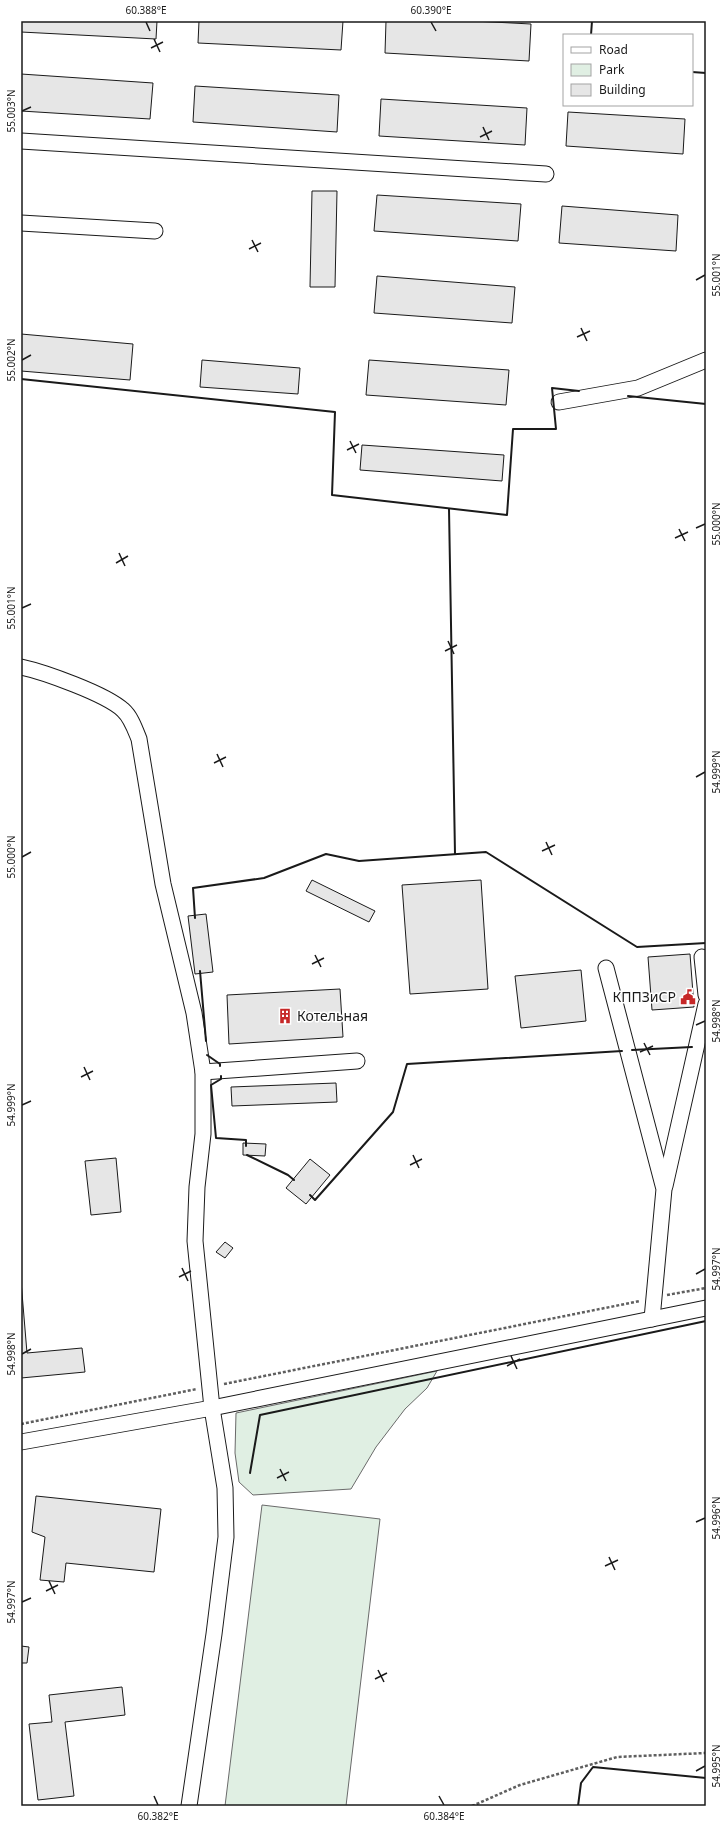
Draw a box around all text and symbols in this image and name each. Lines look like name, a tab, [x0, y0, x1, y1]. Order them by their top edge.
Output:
text: 60.388°E	[125, 3, 167, 17]
text: 60.390°E	[410, 3, 452, 17]
legend	[563, 34, 693, 106]
text: Road	[599, 41, 628, 58]
text: Park	[599, 61, 625, 78]
text: Building	[599, 81, 646, 98]
text: 55.003°N	[4, 89, 18, 133]
text: 55.001°N	[709, 253, 723, 297]
text: 55.002°N	[4, 338, 18, 382]
text: 55.000°N	[709, 502, 723, 546]
text: 55.001°N	[4, 586, 18, 630]
text: 54.999°N	[709, 750, 723, 794]
text: 55.000°N	[4, 835, 18, 879]
place label: КППЗиСР	[613, 987, 676, 1006]
public building icon: КППЗиСР	[679, 988, 697, 1006]
text: 54.998°N	[709, 999, 723, 1043]
place label: Котельная	[297, 1006, 368, 1025]
building icon: Котельная	[276, 1007, 294, 1025]
text: 54.999°N	[4, 1083, 18, 1127]
text: 54.997°N	[709, 1247, 723, 1291]
text: 54.998°N	[4, 1332, 18, 1376]
text: 54.996°N	[709, 1496, 723, 1540]
text: 54.997°N	[4, 1580, 18, 1624]
text: 54.995°N	[709, 1744, 723, 1788]
text: 60.382°E	[137, 1809, 179, 1823]
text: 60.384°E	[423, 1809, 465, 1823]

